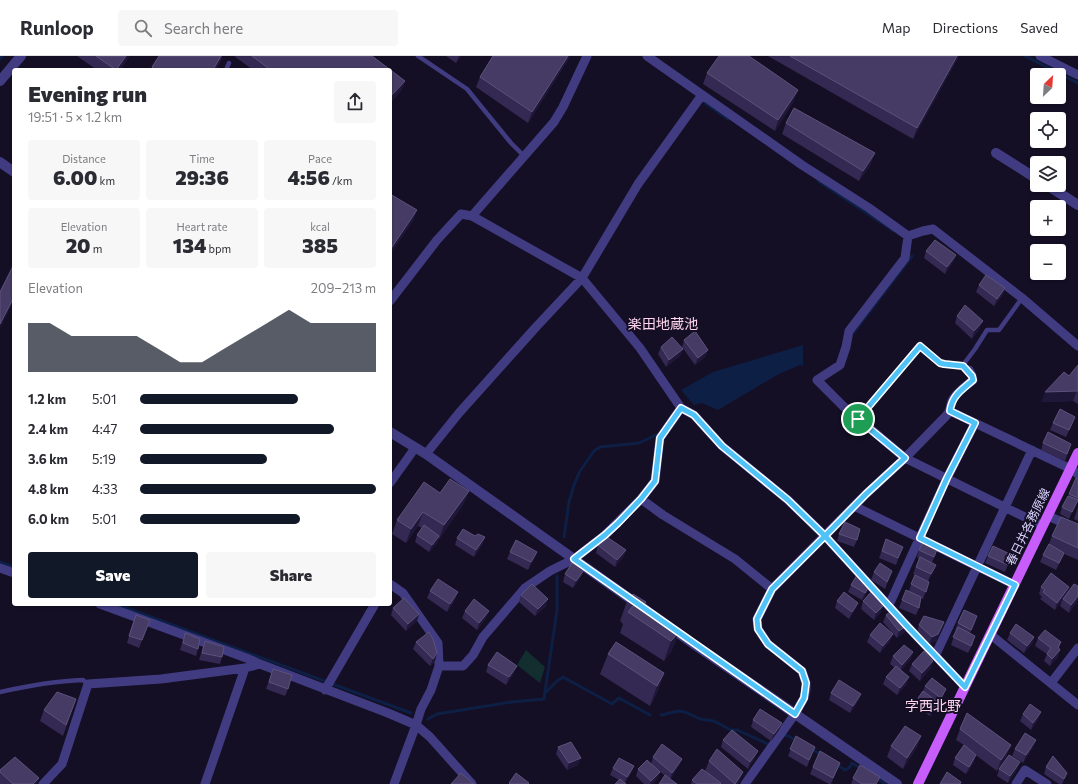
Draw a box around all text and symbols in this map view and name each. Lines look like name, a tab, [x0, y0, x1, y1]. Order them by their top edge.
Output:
search box	[118, 10, 398, 46]
text: Runloop	[20, 16, 94, 39]
icon: search	[132, 17, 154, 39]
text: Search here	[164, 19, 243, 37]
text: Map	[882, 19, 911, 36]
text: Directions	[933, 19, 998, 36]
text: Saved	[1020, 19, 1058, 36]
north arrow	[1030, 68, 1066, 104]
map controls	[1030, 68, 1066, 280]
text: Evening run	[28, 80, 147, 107]
button: share	[334, 81, 376, 123]
text: 19:51 · 5 × 1.2 km	[28, 109, 122, 125]
button: locate	[1030, 112, 1066, 148]
text: Distance	[62, 152, 106, 165]
text: Time	[189, 152, 215, 165]
text: Pace	[308, 152, 332, 165]
button: layers	[1030, 156, 1066, 192]
text: 6.00	[53, 165, 97, 189]
text: 29:36	[175, 165, 229, 189]
text: 4:56	[288, 165, 330, 189]
text: km	[97, 174, 115, 187]
text: /km	[330, 174, 352, 187]
button: +	[1030, 200, 1066, 236]
text: Elevation	[61, 220, 107, 233]
text: Heart rate	[176, 220, 228, 233]
text: kcal	[310, 220, 330, 233]
text: 20	[66, 233, 91, 257]
text: 134	[173, 233, 206, 257]
text: 385	[302, 233, 338, 257]
text: m	[91, 242, 102, 255]
text: bpm	[206, 242, 231, 255]
button: −	[1030, 244, 1066, 280]
text: Elevation	[28, 280, 83, 296]
text: 209–213 m	[311, 280, 376, 296]
district label: 楽田地蔵池	[628, 315, 698, 332]
text: 1.2 km	[28, 391, 66, 407]
text: 5:01	[92, 391, 117, 407]
pin	[841, 402, 875, 436]
icon: arrive	[847, 408, 869, 430]
text: 2.4 km	[28, 421, 68, 437]
text: 4:47	[92, 421, 117, 437]
text: 3.6 km	[28, 451, 68, 467]
text: 5:19	[92, 451, 116, 467]
text: 4.8 km	[28, 481, 69, 497]
text: 4:33	[92, 481, 118, 497]
street label: 春日井各務原線	[1002, 486, 1052, 567]
text: 6.0 km	[28, 511, 69, 527]
text: 5:01	[92, 511, 117, 527]
button: Save	[28, 552, 198, 598]
button: Share	[206, 552, 376, 598]
district label: 字西北野	[905, 697, 961, 714]

